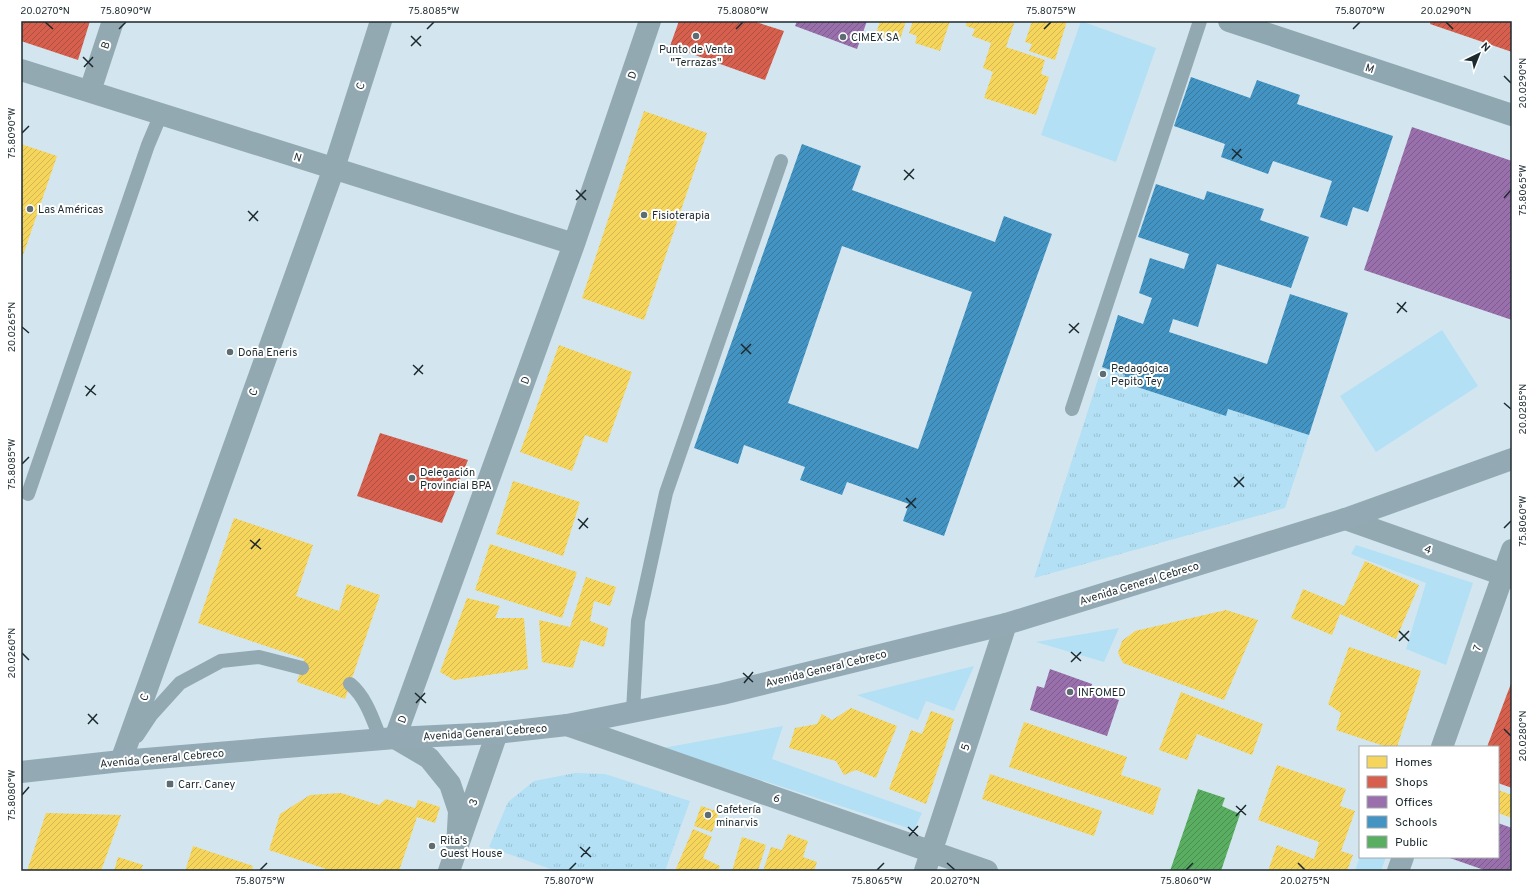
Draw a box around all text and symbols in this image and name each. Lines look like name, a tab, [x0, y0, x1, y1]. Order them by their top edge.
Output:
text: 20.0270°N	[20, 5, 70, 18]
text: 75.8090°W	[101, 5, 151, 18]
text: 75.8085°W	[409, 5, 459, 18]
text: 75.8080°W	[717, 5, 769, 18]
text: 75.8075°W	[1026, 5, 1076, 18]
text: 75.8070°W	[1335, 5, 1385, 18]
text: 20.0290°N	[1421, 5, 1471, 18]
marker: Punto de Venta "Terrazas"	[691, 31, 701, 41]
place label: CIMEX SA	[851, 31, 900, 45]
marker: CIMEX SA	[838, 32, 848, 42]
north arrow	[1459, 34, 1499, 74]
street label: B	[98, 40, 114, 51]
text: N	[1477, 40, 1493, 55]
place label: Punto de Venta "Terrazas"	[659, 43, 733, 70]
text: 20.0290°N	[1517, 58, 1530, 108]
street label: M	[1363, 61, 1376, 77]
street label: D	[625, 69, 641, 81]
street label: C	[353, 81, 369, 92]
text: 75.8090°W	[6, 108, 19, 158]
street label: N	[292, 150, 303, 166]
text: 75.8065°W	[1517, 165, 1530, 215]
place label: Las Américas	[38, 203, 103, 217]
marker: Las Américas	[25, 204, 35, 214]
place label: Fisioterapia	[652, 209, 710, 223]
marker: Fisioterapia	[639, 210, 649, 220]
text: 20.0265°N	[6, 302, 19, 352]
place label: Doña Eneris	[238, 346, 297, 360]
marker: Doña Eneris	[225, 347, 235, 357]
place label: Pedagógica Pepito Tey	[1111, 362, 1169, 389]
marker: Pedagógica Pepito Tey	[1098, 369, 1108, 379]
street label: D	[518, 374, 534, 386]
text: 20.0285°N	[1517, 384, 1530, 434]
street label: C	[246, 387, 262, 398]
text: 75.8085°W	[6, 439, 19, 489]
place label: Delegación Provincial BPA	[420, 466, 492, 493]
marker: Delegación Provincial BPA	[407, 473, 417, 483]
text: 75.8060°W	[1517, 496, 1530, 547]
street label: 4	[1422, 542, 1433, 558]
street label: Avenida General Cebreco	[1078, 559, 1201, 609]
text: 20.0260°N	[6, 628, 19, 678]
street label: 7	[1470, 643, 1486, 653]
street label: Avenida General Cebreco	[764, 647, 888, 691]
place label: INFOMED	[1078, 686, 1126, 700]
marker: INFOMED	[1065, 687, 1075, 697]
street label: C	[137, 692, 153, 703]
text: 20.0280°N	[1517, 711, 1530, 761]
street label: D	[395, 713, 411, 725]
street label: Avenida General Cebreco	[423, 722, 548, 744]
street label: 5	[958, 742, 974, 753]
legend	[1359, 746, 1499, 858]
street label: Avenida General Cebreco	[99, 747, 225, 771]
text: Homes	[1395, 755, 1432, 771]
text: 75.8080°W	[6, 769, 19, 821]
text: Shops	[1395, 775, 1428, 791]
place label: Carr. Caney	[178, 778, 235, 792]
marker: Carr. Caney	[165, 779, 175, 789]
street label: 6	[771, 791, 782, 807]
text: Offices	[1395, 795, 1433, 811]
street label: 3	[466, 797, 482, 808]
place label: Cafetería minarvis	[716, 803, 761, 830]
marker: Cafetería minarvis	[703, 810, 713, 820]
text: Schools	[1395, 815, 1437, 831]
place label: Rita's Guest House	[440, 834, 502, 861]
text: Public	[1395, 835, 1428, 851]
marker: Rita's Guest House	[427, 841, 437, 851]
text: 75.8075°W	[235, 875, 285, 888]
text: 75.8070°W	[544, 875, 594, 888]
text: 75.8065°W	[852, 875, 902, 888]
text: 20.0270°N	[930, 875, 980, 888]
text: 75.8060°W	[1161, 875, 1212, 888]
text: 20.0275°N	[1280, 875, 1330, 888]

